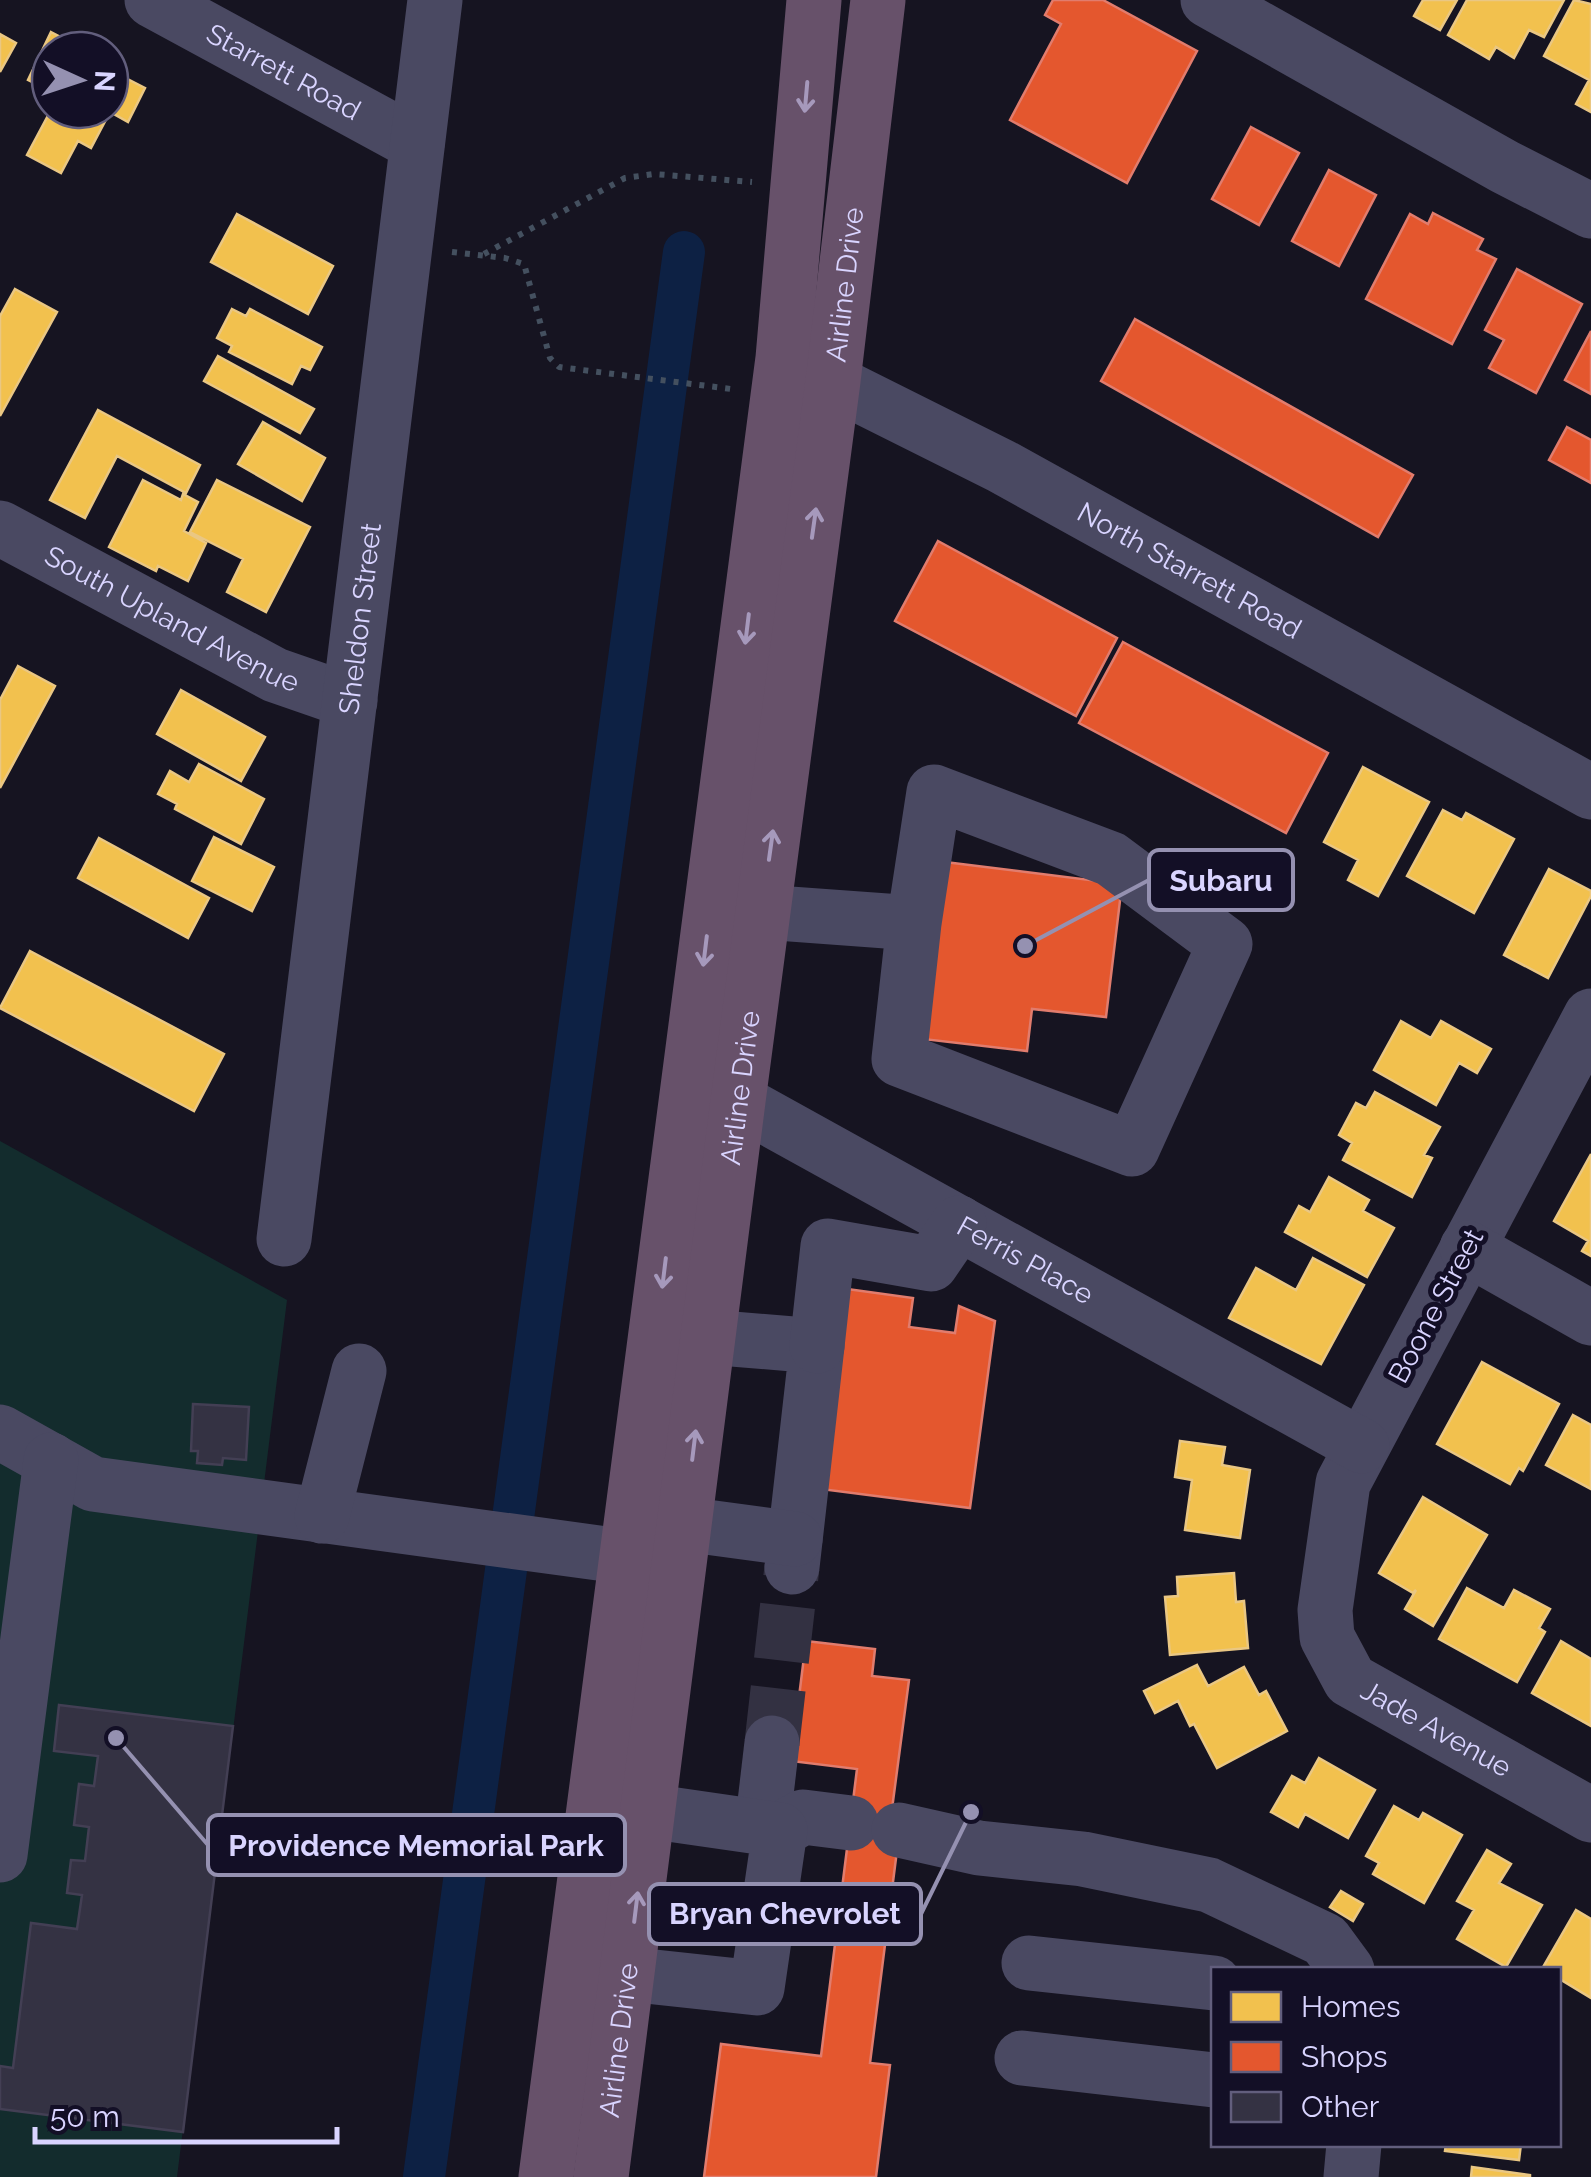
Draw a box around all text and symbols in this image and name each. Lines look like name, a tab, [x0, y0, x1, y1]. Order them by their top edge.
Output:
street label: Starrett Road	[201, 17, 366, 127]
north arrow	[30, 30, 130, 130]
text: N	[87, 70, 122, 93]
one-way arrow	[796, 81, 815, 113]
street label: Airline Drive	[819, 206, 870, 364]
street label: North Starrett Road	[1072, 495, 1307, 645]
one-way arrow	[806, 508, 824, 540]
street label: Sheldon Street	[332, 520, 388, 716]
street label: South Upland Avenue	[40, 539, 304, 699]
one-way arrow	[737, 612, 755, 644]
one-way arrow	[763, 830, 781, 862]
callout: Subaru	[1149, 850, 1293, 910]
text: Subaru	[1169, 863, 1273, 898]
one-way arrow	[695, 934, 714, 967]
street label: Airline Drive	[714, 1009, 766, 1167]
street label: Ferris Place	[952, 1209, 1099, 1311]
street label: Boone Street	[1382, 1223, 1491, 1389]
one-way arrow	[654, 1257, 673, 1289]
one-way arrow	[685, 1430, 704, 1462]
street label: Jade Avenue	[1356, 1673, 1517, 1784]
callout: Providence Memorial Park	[208, 1815, 625, 1875]
text: Providence Memorial Park	[228, 1828, 604, 1863]
callout: Bryan Chevrolet	[649, 1884, 921, 1944]
one-way arrow	[627, 1891, 646, 1923]
text: Bryan Chevrolet	[669, 1896, 901, 1931]
street label: Airline Drive	[592, 1961, 645, 2119]
legend	[1211, 1967, 1561, 2147]
text: Homes	[1301, 1989, 1400, 2024]
text: Shops	[1301, 2039, 1388, 2074]
scale bar	[35, 2082, 338, 2144]
text: Other	[1301, 2089, 1380, 2124]
text: 50 m	[50, 2099, 120, 2134]

